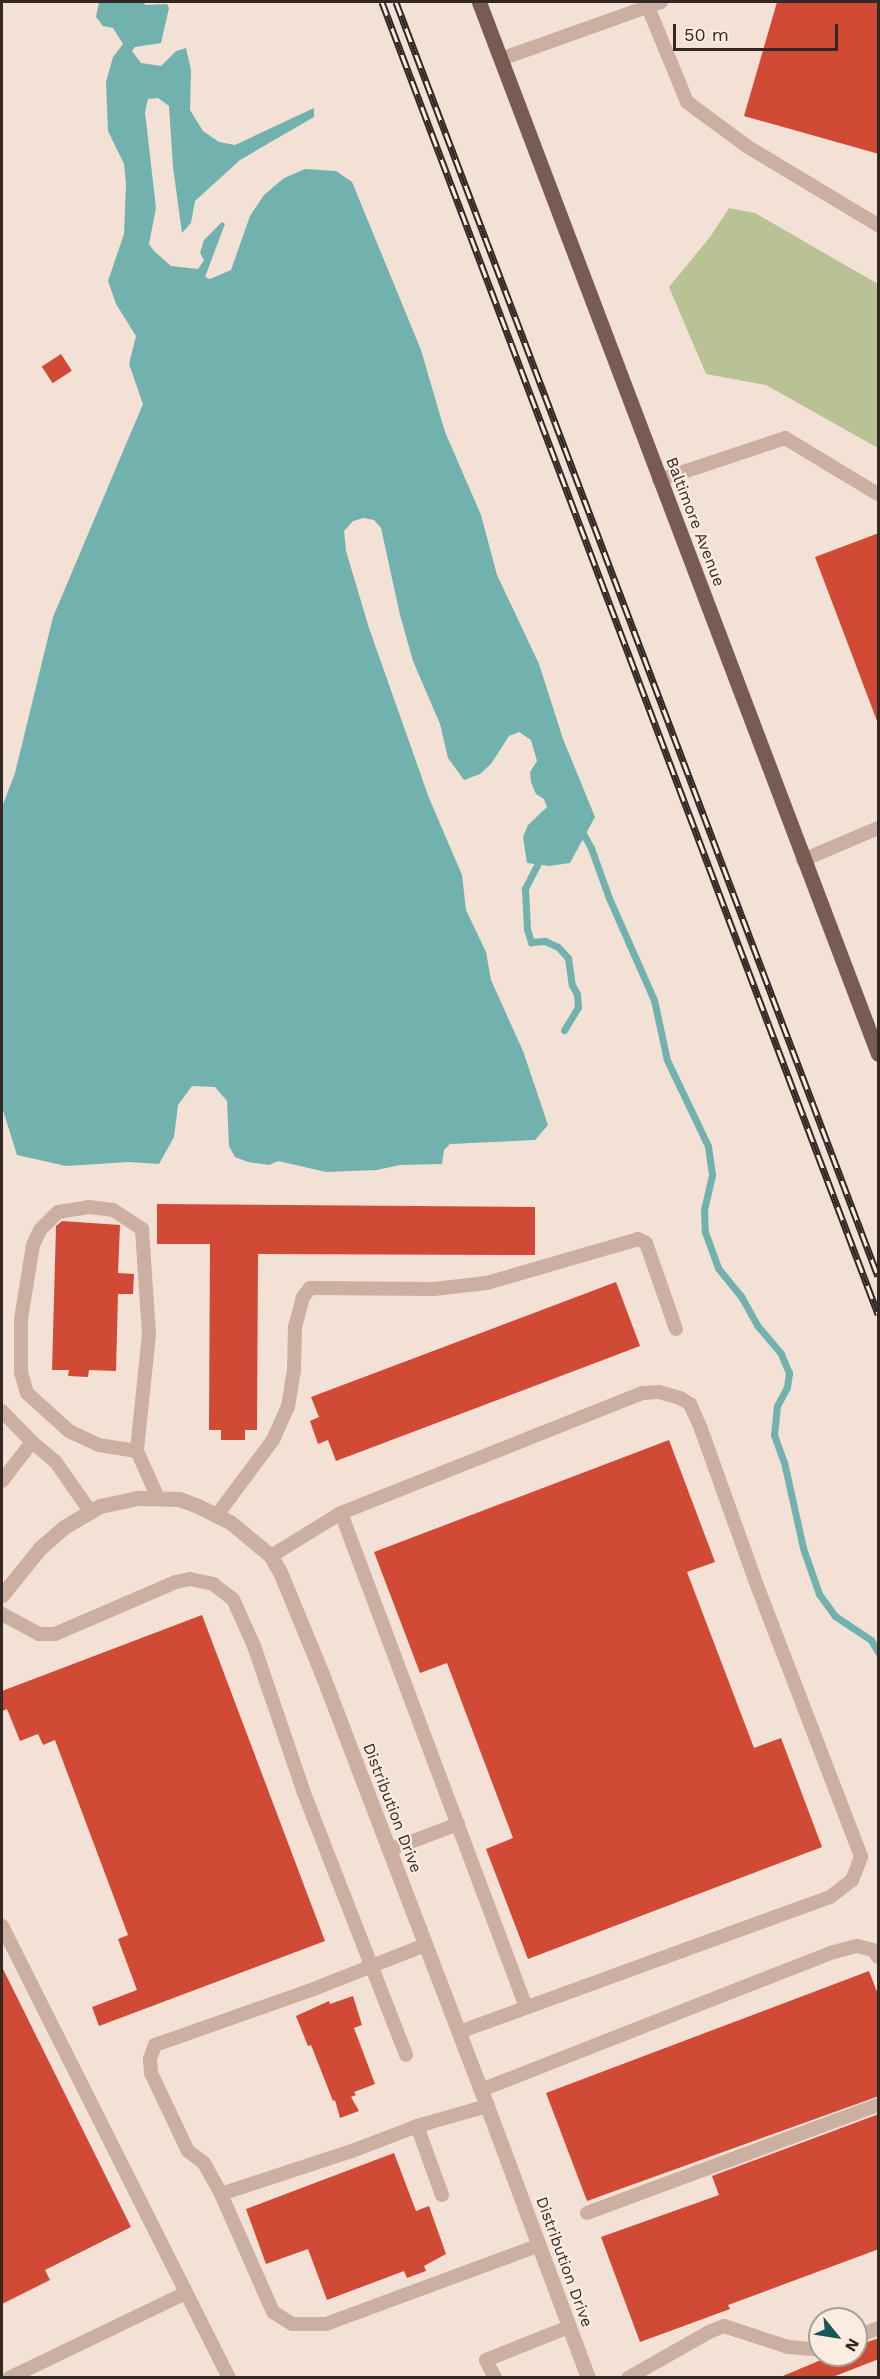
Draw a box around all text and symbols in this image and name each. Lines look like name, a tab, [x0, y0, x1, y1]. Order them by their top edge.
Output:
scale bar	[676, 12, 841, 50]
text: 50 m	[684, 24, 729, 45]
street label: Baltimore Avenue	[661, 454, 729, 590]
street label: Distribution Drive	[358, 1740, 426, 1876]
street label: Distribution Drive	[532, 2194, 596, 2330]
north arrow	[808, 2307, 868, 2367]
text: N	[841, 2335, 863, 2355]

